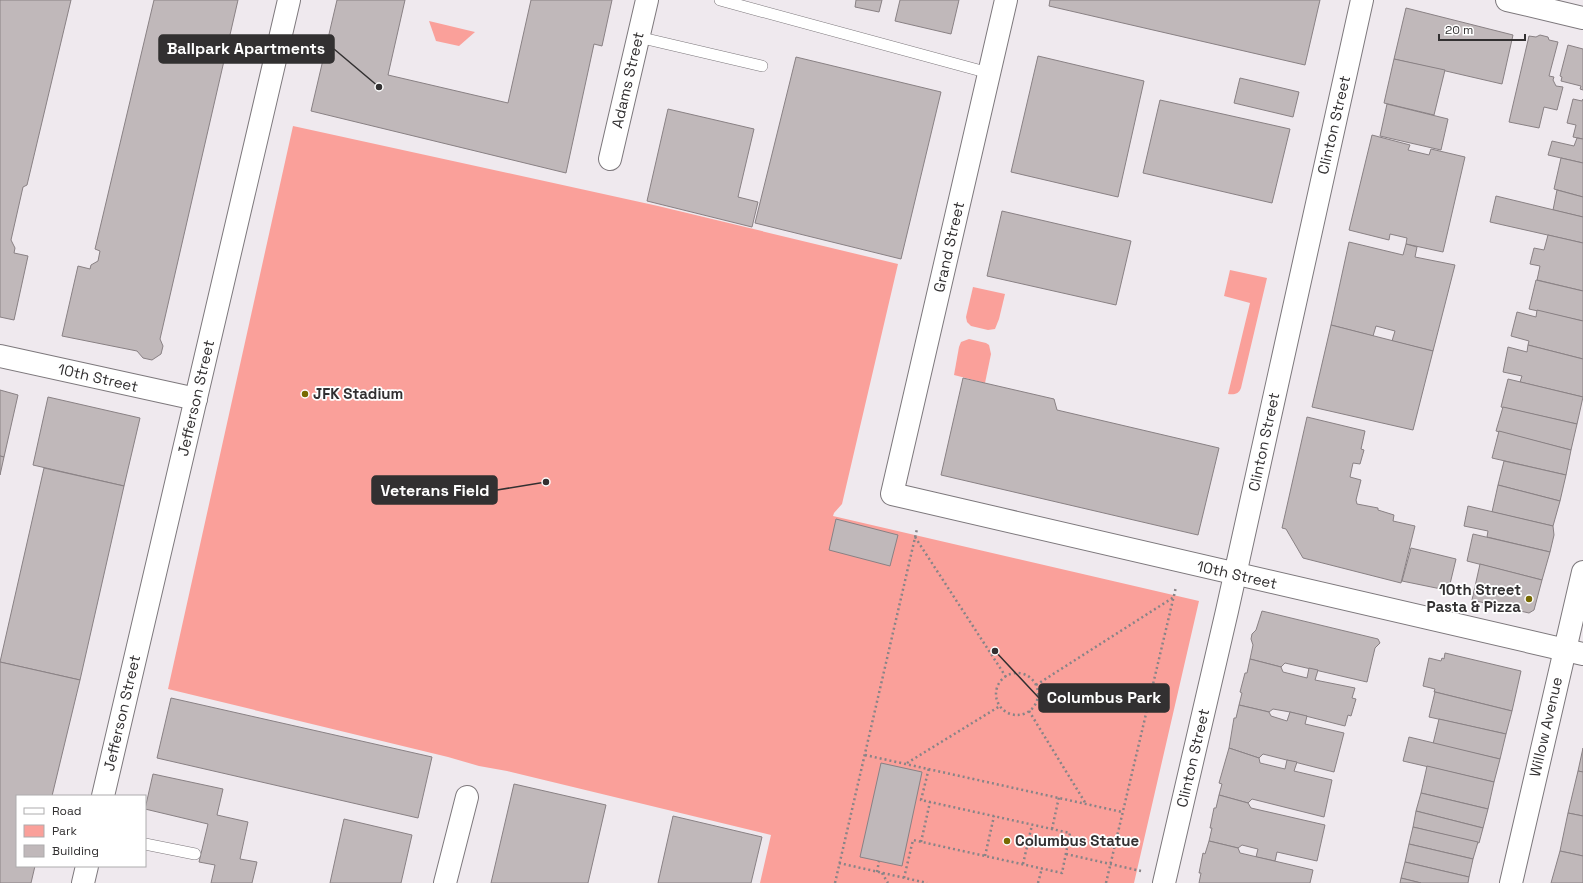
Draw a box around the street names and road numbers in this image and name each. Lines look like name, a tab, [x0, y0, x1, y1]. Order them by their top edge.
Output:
street label: Adams Street	[607, 30, 648, 130]
street label: Clinton Street	[1313, 74, 1354, 176]
street label: Grand Street	[929, 200, 968, 294]
street label: Jefferson Street	[173, 338, 218, 458]
street label: 10th Street	[56, 359, 140, 396]
street label: Clinton Street	[1244, 391, 1283, 493]
street label: 10th Street	[1195, 556, 1279, 593]
street label: Jefferson Street	[99, 653, 144, 773]
street label: Willow Avenue	[1525, 675, 1566, 779]
street label: Clinton Street	[1172, 707, 1213, 809]

